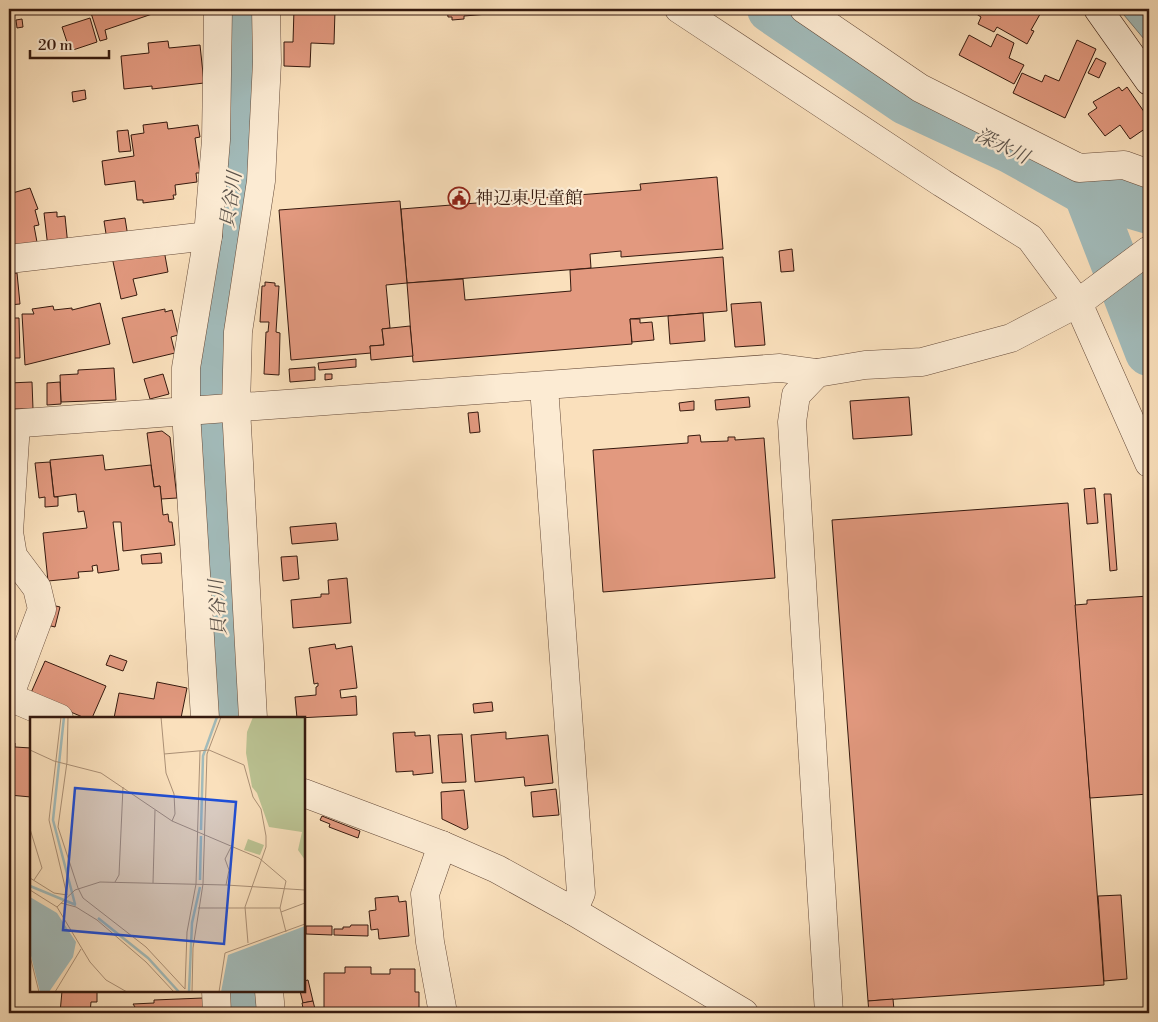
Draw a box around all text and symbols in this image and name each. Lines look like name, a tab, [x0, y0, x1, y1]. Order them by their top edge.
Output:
scale bar	[30, 28, 109, 60]
text: 20 m	[38, 36, 73, 55]
water label: 深水川	[971, 123, 1035, 170]
water label: 貝谷川	[215, 168, 247, 230]
public building icon: 神辺東児童館	[447, 186, 471, 210]
place label: 神辺東児童館	[475, 187, 583, 210]
water label: 貝谷川	[204, 577, 232, 637]
inset map	[30, 717, 305, 992]

